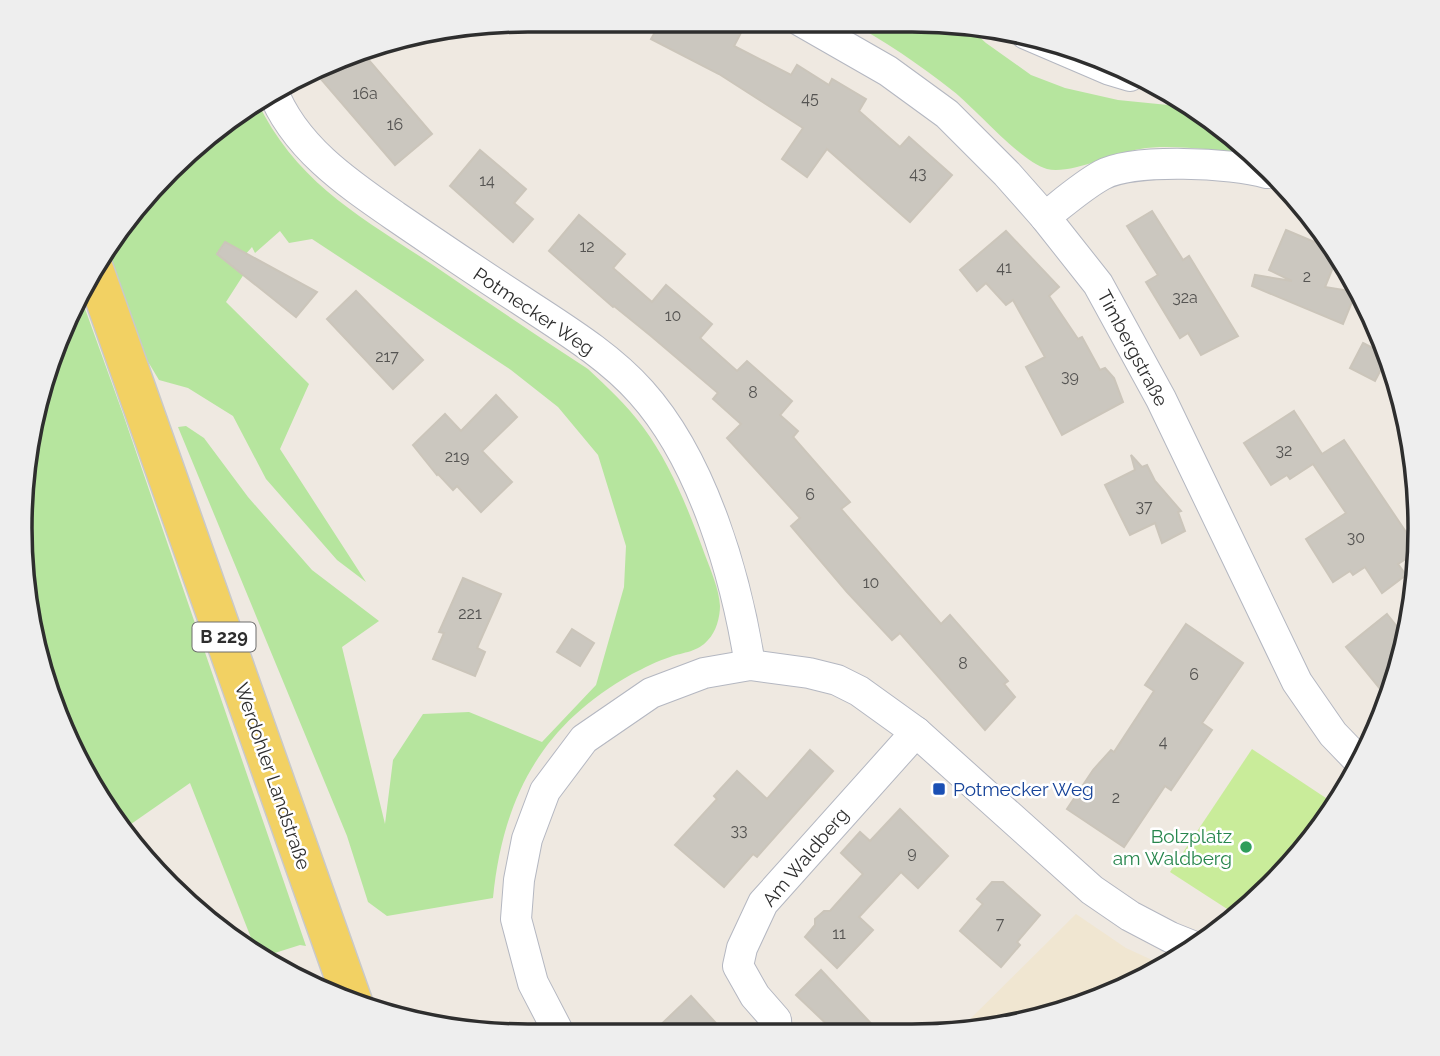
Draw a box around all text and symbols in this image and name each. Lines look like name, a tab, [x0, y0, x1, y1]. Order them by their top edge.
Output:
house number: 16a	[352, 84, 378, 103]
house number: 45	[801, 89, 819, 108]
house number: 16	[387, 115, 403, 134]
house number: 43	[909, 164, 927, 183]
house number: 14	[479, 171, 495, 190]
house number: 12	[579, 237, 595, 256]
house number: 41	[996, 258, 1012, 277]
street label: Potmecker Weg	[469, 263, 599, 359]
house number: 2	[1303, 267, 1311, 286]
street label: Timbergstraße	[1093, 286, 1173, 410]
house number: 32a	[1172, 288, 1198, 307]
house number: 10	[665, 306, 681, 325]
house number: 217	[375, 347, 399, 366]
house number: 39	[1061, 367, 1079, 386]
house number: 8	[748, 383, 758, 402]
house number: 32	[1276, 441, 1292, 460]
house number: 219	[445, 447, 469, 466]
house number: 6	[805, 485, 815, 504]
house number: 37	[1135, 497, 1153, 516]
house number: 30	[1347, 528, 1365, 547]
house number: 10	[863, 573, 879, 592]
house number: 221	[458, 604, 482, 623]
road number: B 229	[192, 622, 256, 652]
house number: 8	[958, 654, 968, 673]
house number: 6	[1189, 665, 1199, 684]
street label: Werdohler Landstraße	[231, 680, 315, 872]
house number: 4	[1159, 732, 1168, 751]
place label: Potmecker Weg	[953, 778, 1094, 800]
marker: Potmecker Weg	[931, 781, 947, 797]
house number: 2	[1112, 788, 1120, 807]
street label: Am Waldberg	[757, 803, 853, 911]
house number: 33	[730, 821, 748, 840]
place label: Bolzplatz am Waldberg	[1113, 825, 1232, 869]
marker: Bolzplatz am Waldberg	[1238, 839, 1254, 855]
house number: 9	[907, 843, 917, 862]
house number: 7	[996, 914, 1005, 933]
house number: 11	[832, 924, 846, 943]

